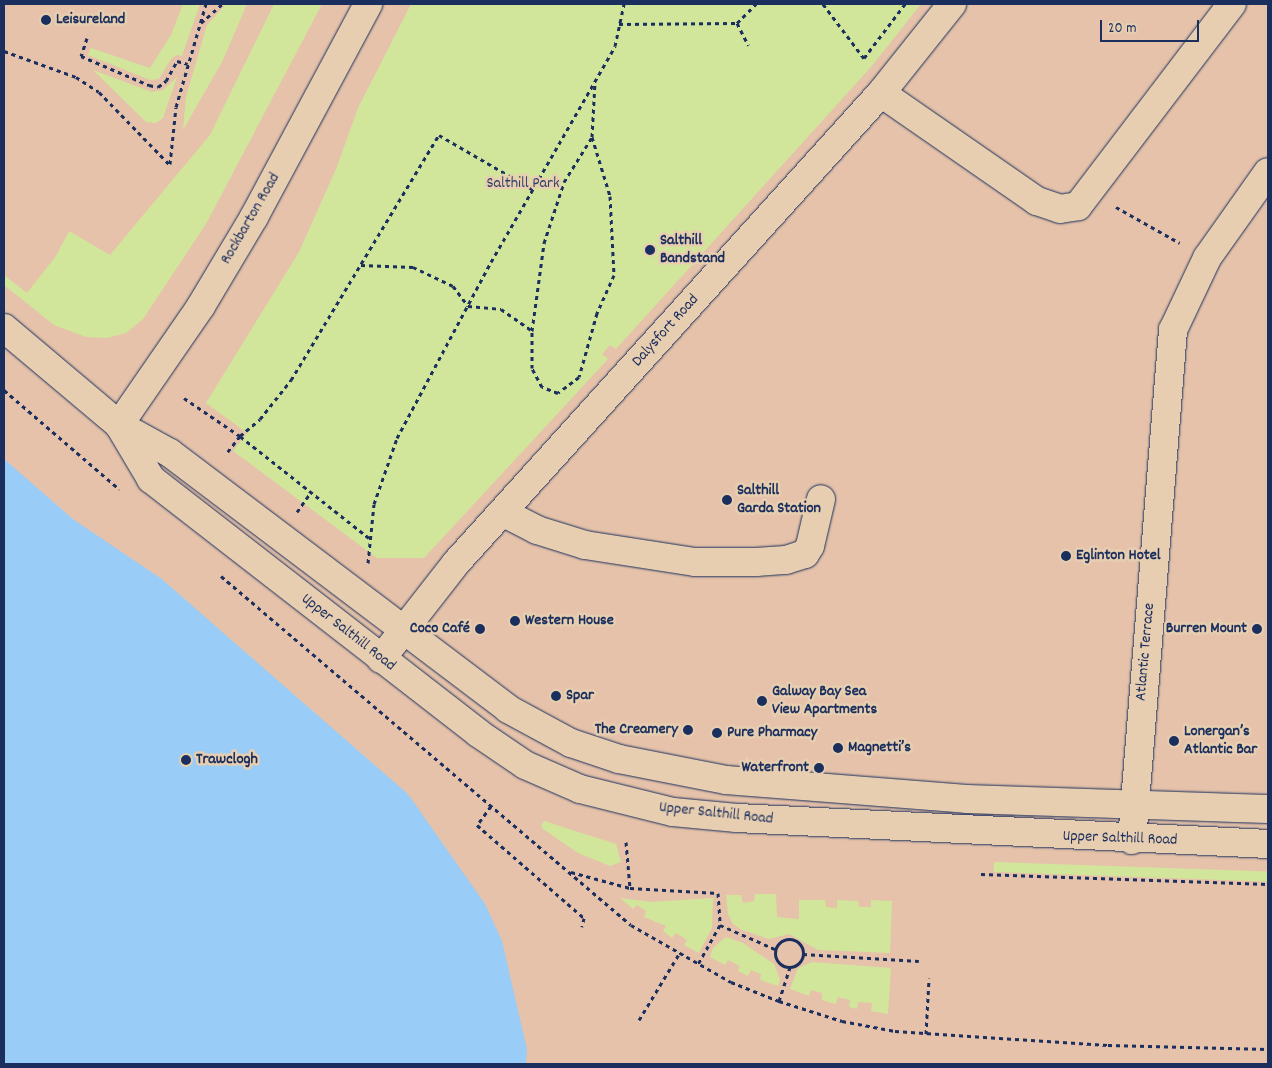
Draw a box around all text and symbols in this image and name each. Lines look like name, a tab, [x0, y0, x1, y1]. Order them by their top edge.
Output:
place label: Leisureland	[56, 10, 125, 30]
scale bar	[1102, 10, 1201, 42]
marker: Leisureland	[40, 14, 52, 26]
text: 20 m	[1108, 18, 1136, 40]
street label: Rockbarton Road	[217, 170, 285, 268]
park label: Salthill Park	[486, 174, 560, 194]
place label: Salthill Bandstand	[660, 231, 725, 269]
marker: Salthill Bandstand	[644, 244, 656, 256]
street label: Dalysfort Road	[628, 291, 704, 371]
place label: Salthill Garda Station	[737, 481, 821, 519]
marker: Salthill Garda Station	[721, 494, 733, 506]
place label: Eglinton Hotel	[1076, 546, 1161, 566]
marker: Eglinton Hotel	[1060, 550, 1072, 562]
street label: Upper Salthill Road	[297, 590, 399, 676]
street label: Atlantic Terrace	[1132, 602, 1160, 702]
place label: Western House	[525, 611, 614, 631]
marker: Western House	[509, 615, 521, 627]
place label: Coco Café	[410, 619, 470, 639]
place label: Burren Mount	[1166, 619, 1247, 639]
marker: Coco Café	[474, 623, 486, 635]
marker: Burren Mount	[1251, 623, 1263, 635]
place label: Galway Bay Sea View Apartments	[772, 682, 877, 720]
place label: Spar	[566, 686, 594, 706]
marker: Spar	[550, 690, 562, 702]
marker: Galway Bay Sea View Apartments	[756, 695, 768, 707]
place label: The Creamery	[595, 720, 678, 740]
place label: Lonergan’s Atlantic Bar	[1184, 722, 1257, 760]
place label: Pure Pharmacy	[727, 723, 817, 743]
marker: The Creamery	[682, 724, 694, 736]
marker: Pure Pharmacy	[711, 727, 723, 739]
marker: Lonergan’s Atlantic Bar	[1168, 735, 1180, 747]
place label: Magnetti’s	[848, 738, 911, 758]
marker: Magnetti’s	[832, 742, 844, 754]
place label: Trawclogh	[196, 750, 258, 770]
marker: Trawclogh	[180, 754, 192, 766]
place label: Waterfront	[741, 758, 809, 778]
marker: Waterfront	[813, 762, 825, 774]
street label: Upper Salthill Road	[658, 798, 774, 830]
street label: Upper Salthill Road	[1062, 827, 1178, 851]

